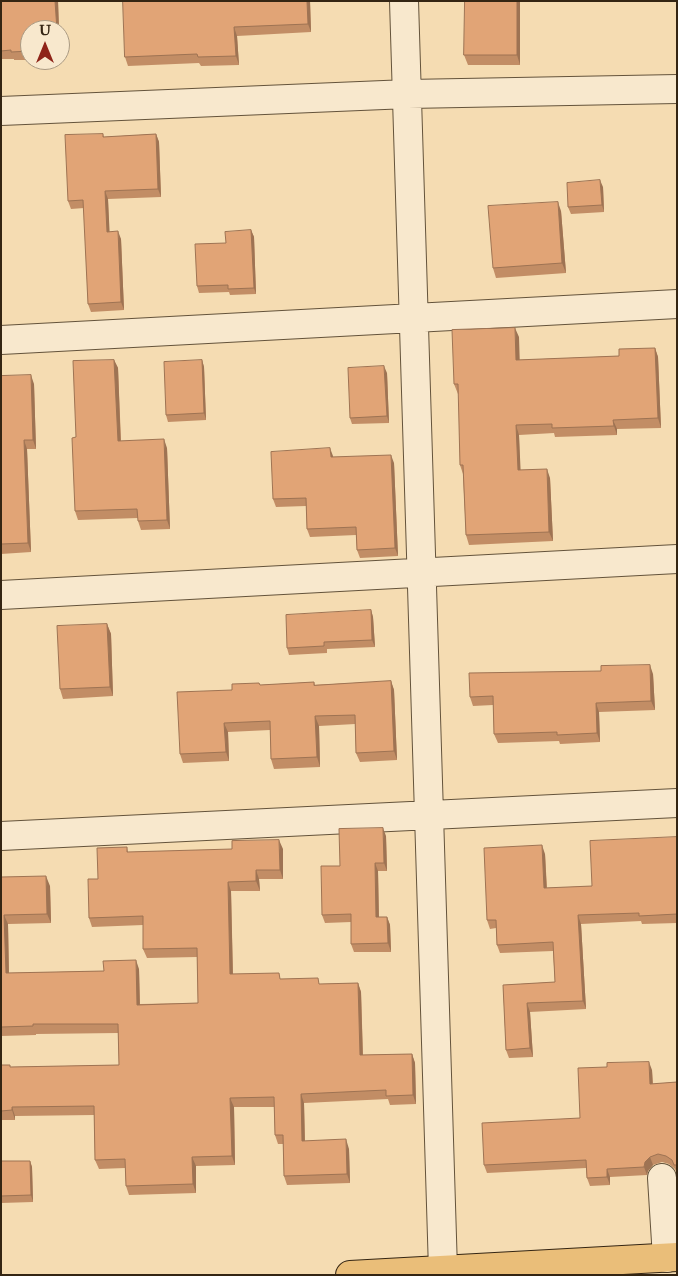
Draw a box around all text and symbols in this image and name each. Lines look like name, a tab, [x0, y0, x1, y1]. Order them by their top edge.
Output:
north arrow	[20, 20, 70, 70]
text: U	[39, 22, 51, 39]

